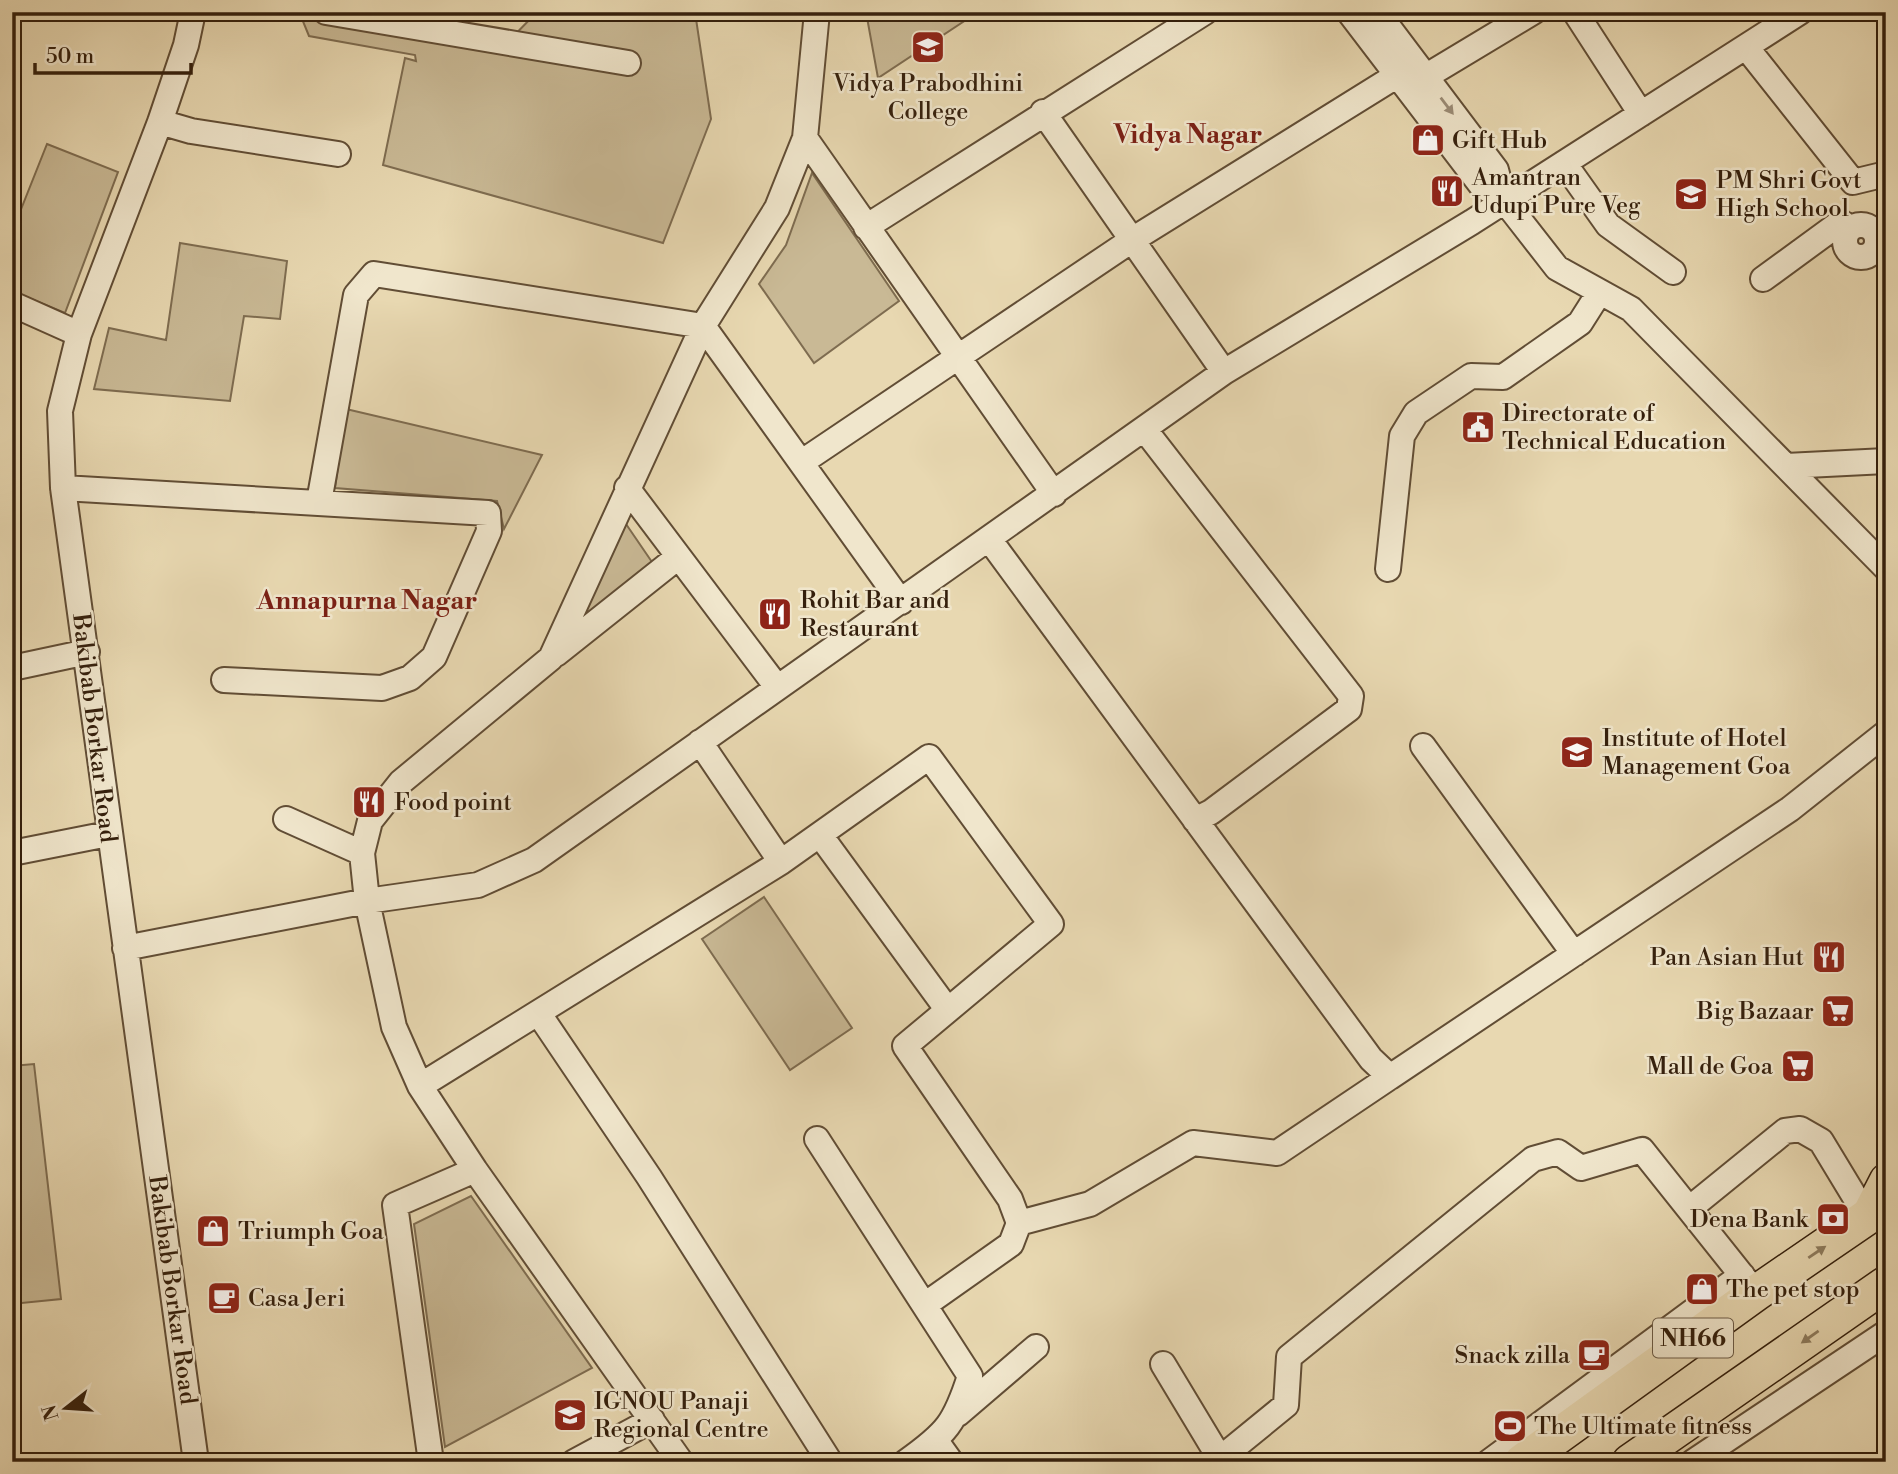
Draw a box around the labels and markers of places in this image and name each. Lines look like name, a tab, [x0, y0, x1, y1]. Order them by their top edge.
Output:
school or university icon: Vidya Prabodhini College	[909, 28, 947, 66]
place label: Vidya Prabodhini College	[832, 69, 1023, 127]
shop icon: Gift Hub	[1409, 121, 1447, 159]
place label: Gift Hub	[1452, 126, 1547, 156]
place label: Amantran Udupi Pure Veg	[1471, 163, 1641, 221]
place label: PM Shri Govt High School	[1716, 166, 1862, 224]
restaurant icon: Amantran Udupi Pure Veg	[1428, 172, 1466, 210]
school or university icon: PM Shri Govt High School	[1672, 175, 1710, 213]
place label: Directorate of Technical Education	[1502, 399, 1726, 457]
public building icon: Directorate of Technical Education	[1459, 408, 1497, 446]
place label: Rohit Bar and Restaurant	[800, 586, 950, 644]
restaurant icon: Rohit Bar and Restaurant	[756, 595, 794, 633]
place label: Institute of Hotel Management Goa	[1602, 724, 1791, 782]
school or university icon: Institute of Hotel Management Goa	[1558, 733, 1596, 771]
restaurant icon: Food point	[350, 783, 388, 821]
place label: Food point	[394, 788, 512, 818]
restaurant icon: Pan Asian Hut	[1810, 938, 1848, 976]
place label: Pan Asian Hut	[1650, 943, 1805, 973]
supermarket icon: Big Bazaar	[1819, 992, 1857, 1030]
place label: Big Bazaar	[1696, 997, 1814, 1027]
supermarket icon: Mall de Goa	[1779, 1047, 1817, 1085]
place label: Mall de Goa	[1646, 1052, 1774, 1082]
bank icon: Dena Bank	[1814, 1200, 1852, 1238]
place label: Dena Bank	[1690, 1205, 1809, 1235]
shop icon: Triumph Goa	[194, 1212, 232, 1250]
place label: Triumph Goa	[238, 1217, 385, 1247]
shop icon: The pet stop	[1683, 1270, 1721, 1308]
place label: The pet stop	[1726, 1275, 1860, 1305]
cafe icon: Casa Jeri	[205, 1279, 243, 1317]
place label: Casa Jeri	[248, 1284, 345, 1314]
cafe icon: Snack zilla	[1575, 1336, 1613, 1374]
place label: Snack zilla	[1454, 1341, 1571, 1371]
place label: IGNOU Panaji Regional Centre	[594, 1387, 769, 1445]
school or university icon: IGNOU Panaji Regional Centre	[551, 1396, 589, 1434]
sports icon: The Ultimate fitness	[1491, 1407, 1529, 1445]
place label: The Ultimate fitness	[1534, 1412, 1752, 1442]

